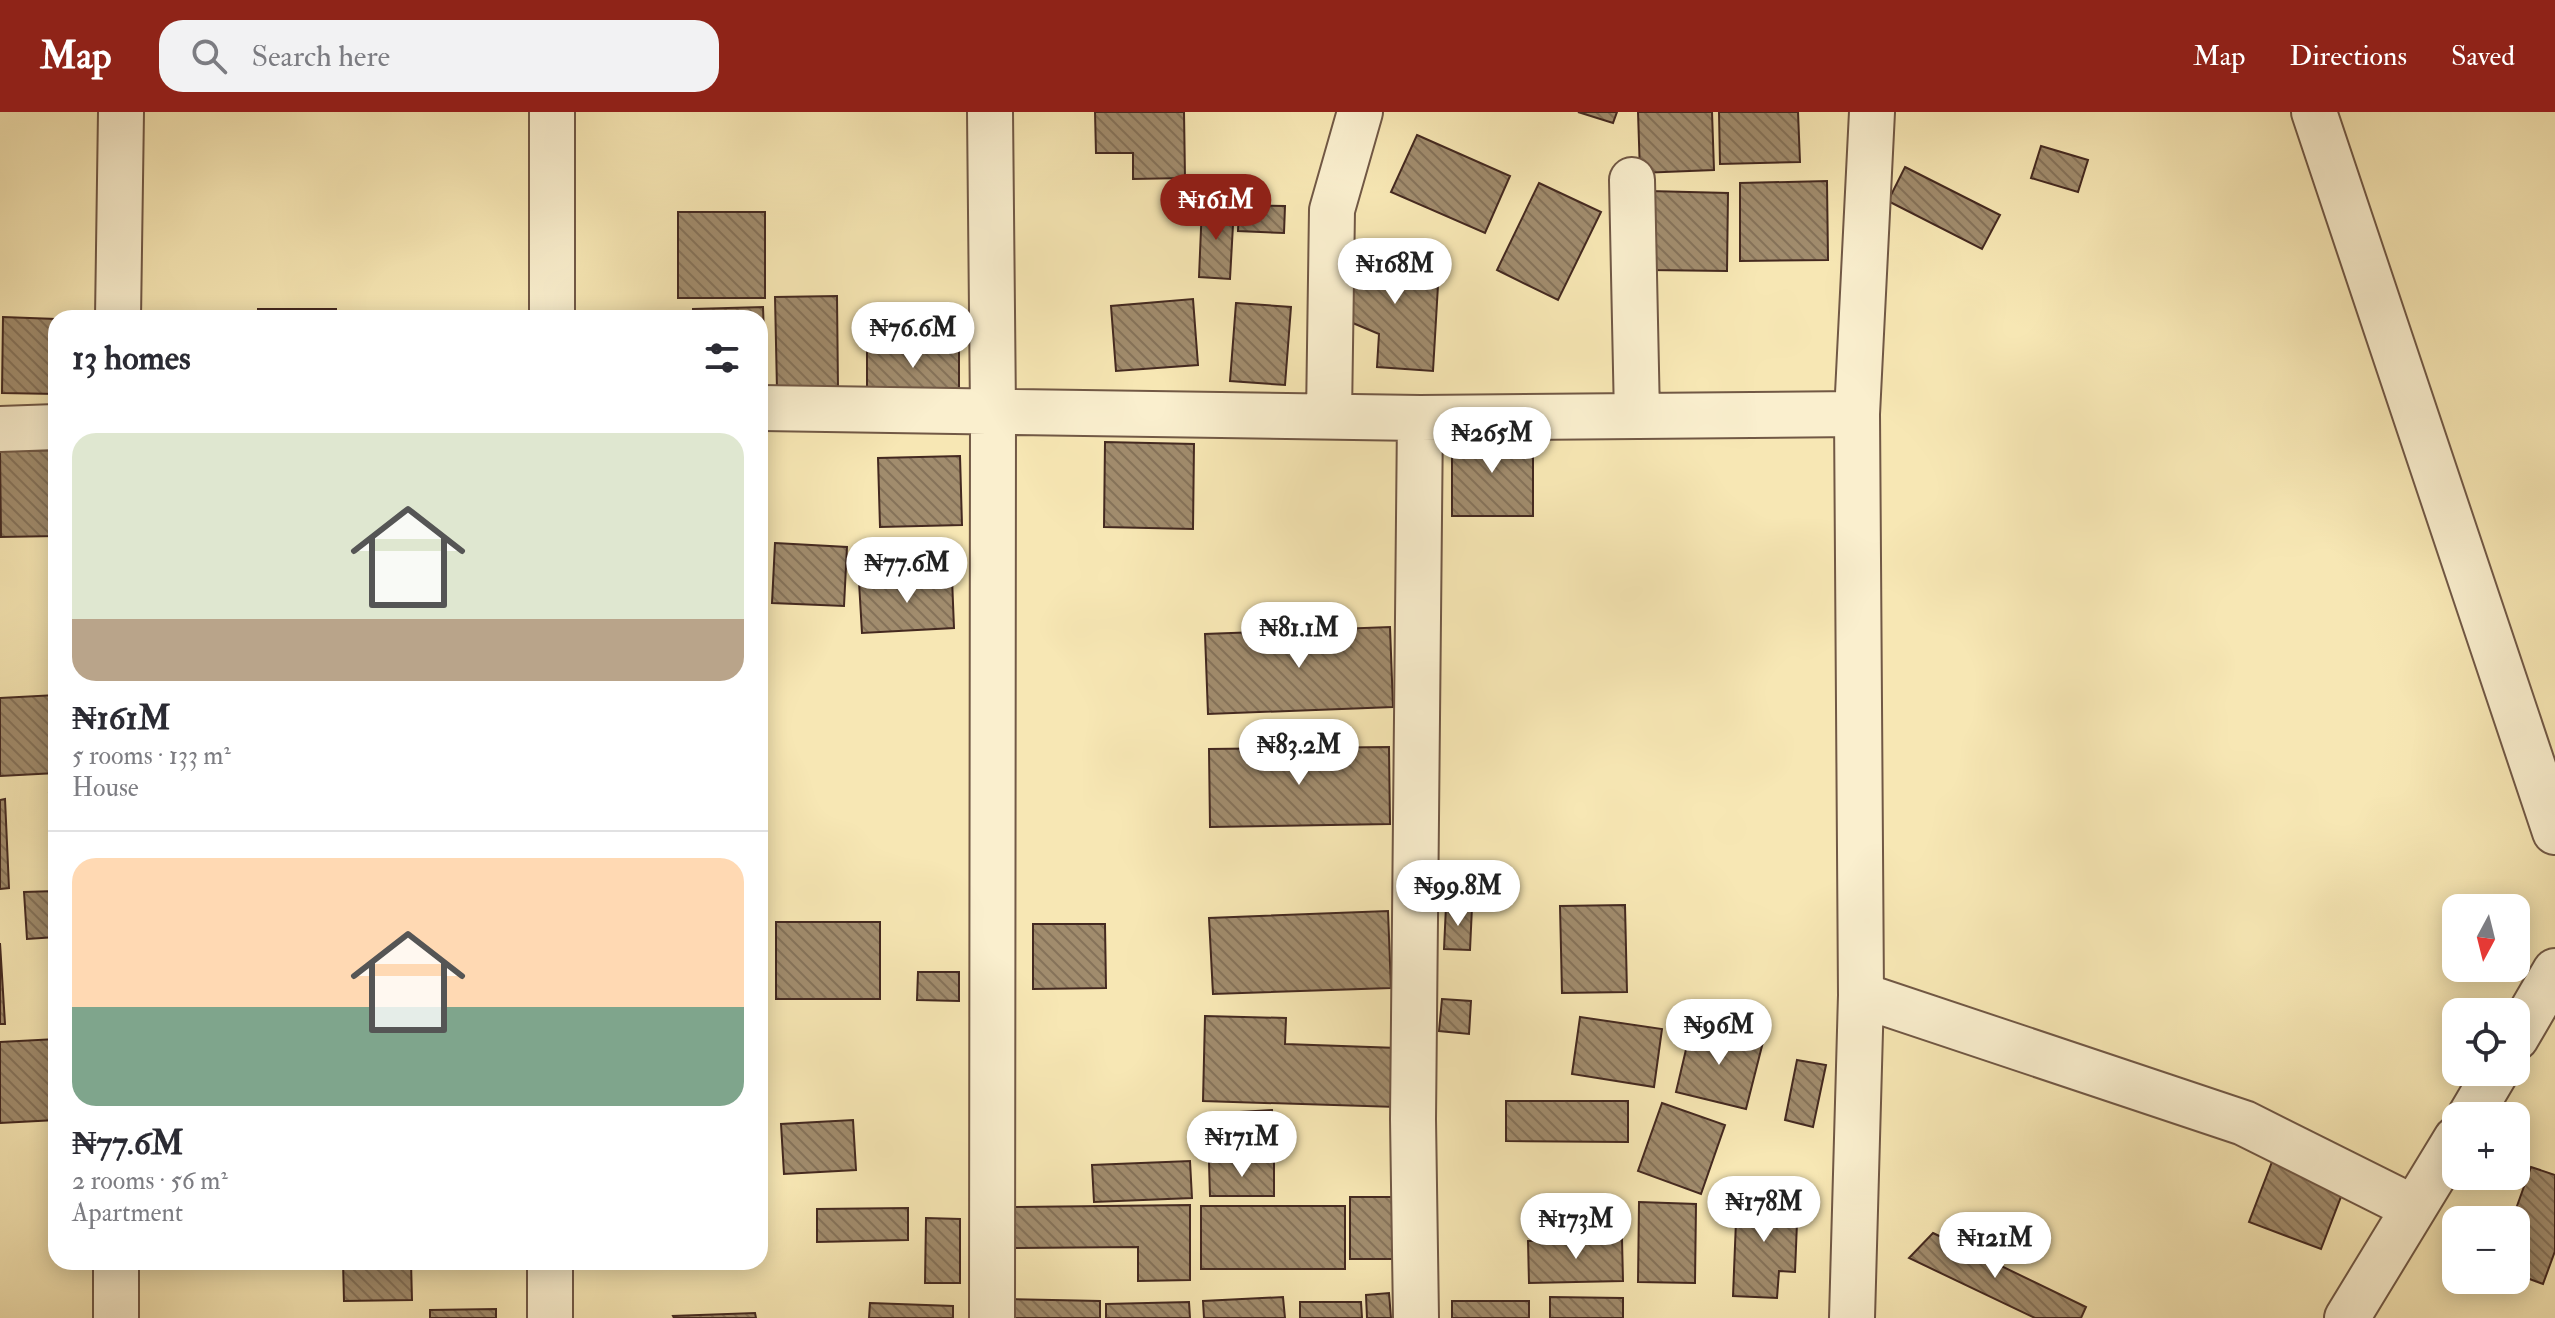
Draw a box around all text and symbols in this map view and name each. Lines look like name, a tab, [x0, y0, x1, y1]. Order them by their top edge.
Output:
search box	[159, 20, 719, 92]
text: Map	[40, 32, 111, 80]
icon: search	[187, 34, 231, 78]
text: Search here	[251, 38, 390, 75]
text: Map	[2193, 39, 2246, 74]
text: Directions	[2290, 39, 2407, 74]
text: Saved	[2451, 39, 2515, 74]
pin: ₦161M	[1160, 174, 1272, 242]
text: ₦161M	[1178, 184, 1254, 216]
pin: ₦168M	[1339, 238, 1451, 306]
text: ₦168M	[1356, 248, 1434, 280]
pin: ₦76.6M	[848, 302, 978, 370]
text: ₦76.6M	[869, 312, 957, 344]
icon: filters	[700, 336, 744, 380]
text: 13 homes	[72, 337, 191, 380]
pin: ₦265M	[1436, 407, 1548, 475]
text: ₦265M	[1451, 417, 1533, 449]
icon: home	[336, 485, 480, 629]
pin: ₦77.6M	[842, 537, 972, 605]
text: ₦77.6M	[864, 547, 950, 579]
pin: ₦81.1M	[1234, 602, 1364, 670]
text: ₦81.1M	[1259, 612, 1339, 644]
text: ₦161M	[72, 697, 171, 740]
pin: ₦83.2M	[1234, 719, 1364, 787]
text: ₦83.2M	[1257, 729, 1341, 761]
text: 5 rooms · 133 m²	[72, 740, 231, 772]
text: House	[72, 772, 139, 804]
pin: ₦99.8M	[1393, 860, 1523, 928]
text: ₦99.8M	[1414, 870, 1502, 902]
north arrow	[2442, 894, 2530, 982]
map controls	[2442, 894, 2530, 1294]
icon: home	[336, 910, 480, 1054]
button: locate	[2442, 998, 2530, 1086]
pin: ₦96M	[1672, 999, 1766, 1067]
text: ₦96M	[1684, 1009, 1754, 1041]
button: +	[2442, 1102, 2530, 1190]
pin: ₦171M	[1186, 1111, 1298, 1179]
text: ₦171M	[1205, 1121, 1279, 1153]
text: ₦77.6M	[72, 1122, 184, 1165]
text: 2 rooms · 56 m²	[72, 1165, 228, 1197]
pin: ₦178M	[1708, 1176, 1820, 1244]
text: ₦178M	[1725, 1186, 1803, 1218]
pin: ₦173M	[1520, 1193, 1632, 1261]
text: Apartment	[72, 1197, 183, 1229]
text: ₦173M	[1538, 1203, 1614, 1235]
button: −	[2442, 1206, 2530, 1294]
pin: ₦121M	[1939, 1212, 2051, 1280]
text: ₦121M	[1957, 1222, 2033, 1254]

